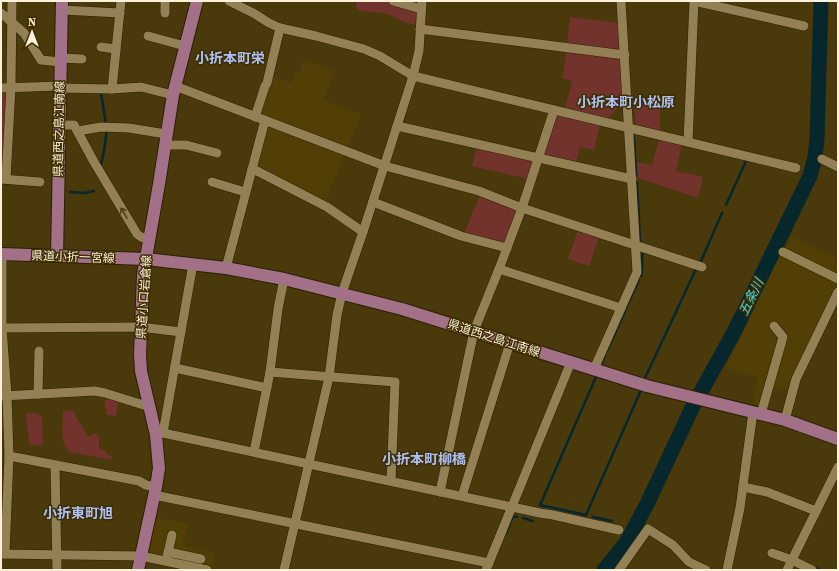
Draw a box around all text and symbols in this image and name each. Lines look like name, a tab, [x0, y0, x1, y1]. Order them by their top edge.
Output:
north arrow	[12, 12, 52, 52]
text: N	[28, 15, 36, 30]
district label: 小折本町栄	[195, 48, 265, 68]
street label: 県道西之島江南線	[50, 81, 68, 177]
district label: 小折本町小松原	[577, 92, 675, 112]
one-way arrow	[120, 207, 128, 219]
street label: 県道小折一宮線	[31, 248, 115, 266]
street label: 県道小口岩倉線	[133, 255, 155, 339]
water label: 五条川	[735, 274, 768, 318]
street label: 県道西之島江南線	[446, 316, 542, 360]
district label: 小折本町柳橋	[382, 449, 466, 469]
district label: 小折東町旭	[43, 503, 113, 523]

